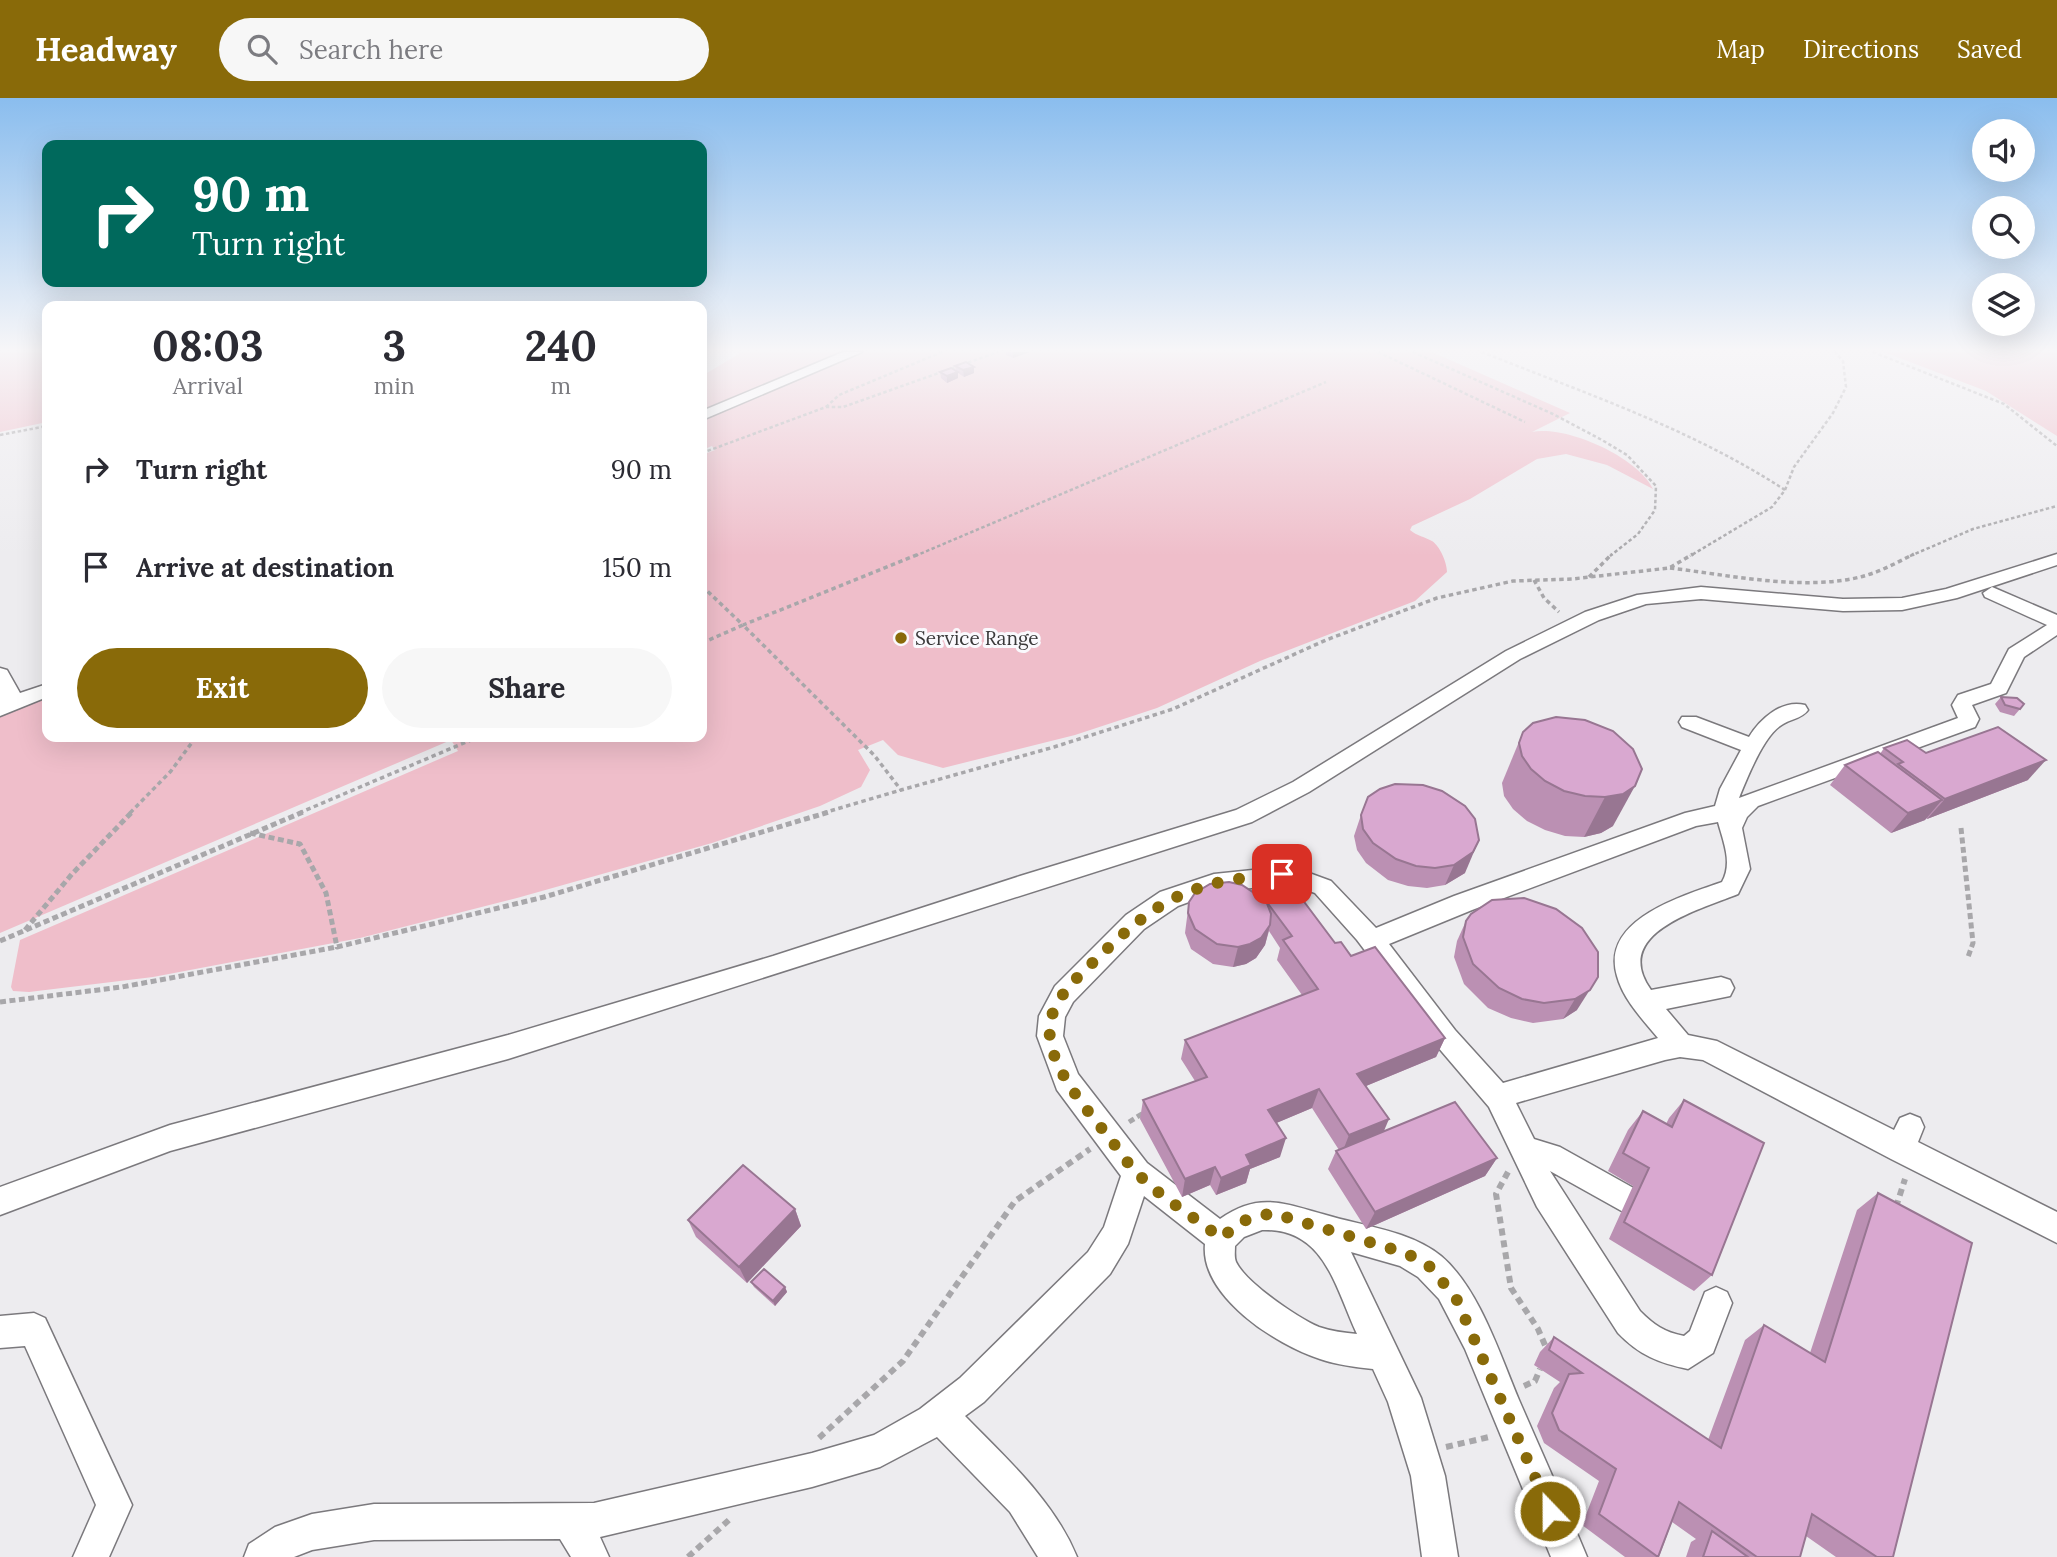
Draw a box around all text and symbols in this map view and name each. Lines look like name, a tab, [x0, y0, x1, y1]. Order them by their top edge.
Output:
search box	[219, 18, 709, 81]
text: Headway	[35, 28, 177, 70]
icon: search	[243, 30, 281, 68]
text: Search here	[299, 33, 443, 66]
text: Map	[1716, 34, 1765, 65]
text: Directions	[1803, 34, 1919, 65]
text: Saved	[1957, 34, 2022, 65]
map controls	[1972, 119, 2035, 336]
button: sound	[1972, 119, 2035, 182]
text: 90 m	[192, 162, 309, 224]
icon: right	[77, 168, 168, 259]
button: search	[1972, 196, 2035, 259]
text: Turn right	[192, 223, 345, 264]
button: layers	[1972, 273, 2035, 336]
text: 08:03	[152, 319, 264, 373]
text: 3	[382, 319, 406, 373]
text: 240	[525, 319, 597, 373]
text: Arrival	[173, 371, 243, 400]
text: min	[374, 371, 415, 400]
text: m	[551, 371, 571, 400]
icon: right	[77, 450, 115, 488]
text: Turn right	[136, 453, 267, 486]
text: 90 m	[611, 453, 672, 486]
icon: arrive	[77, 548, 115, 586]
text: Arrive at destination	[136, 551, 394, 584]
text: 150 m	[602, 551, 672, 584]
place label: Service Range	[915, 626, 1039, 650]
marker: Service Range	[893, 630, 909, 646]
button: Exit	[77, 648, 368, 728]
button: Share	[382, 648, 672, 728]
pin	[1252, 844, 1312, 904]
icon: arrive	[1263, 855, 1301, 893]
position arrow	[1513, 1474, 1587, 1548]

